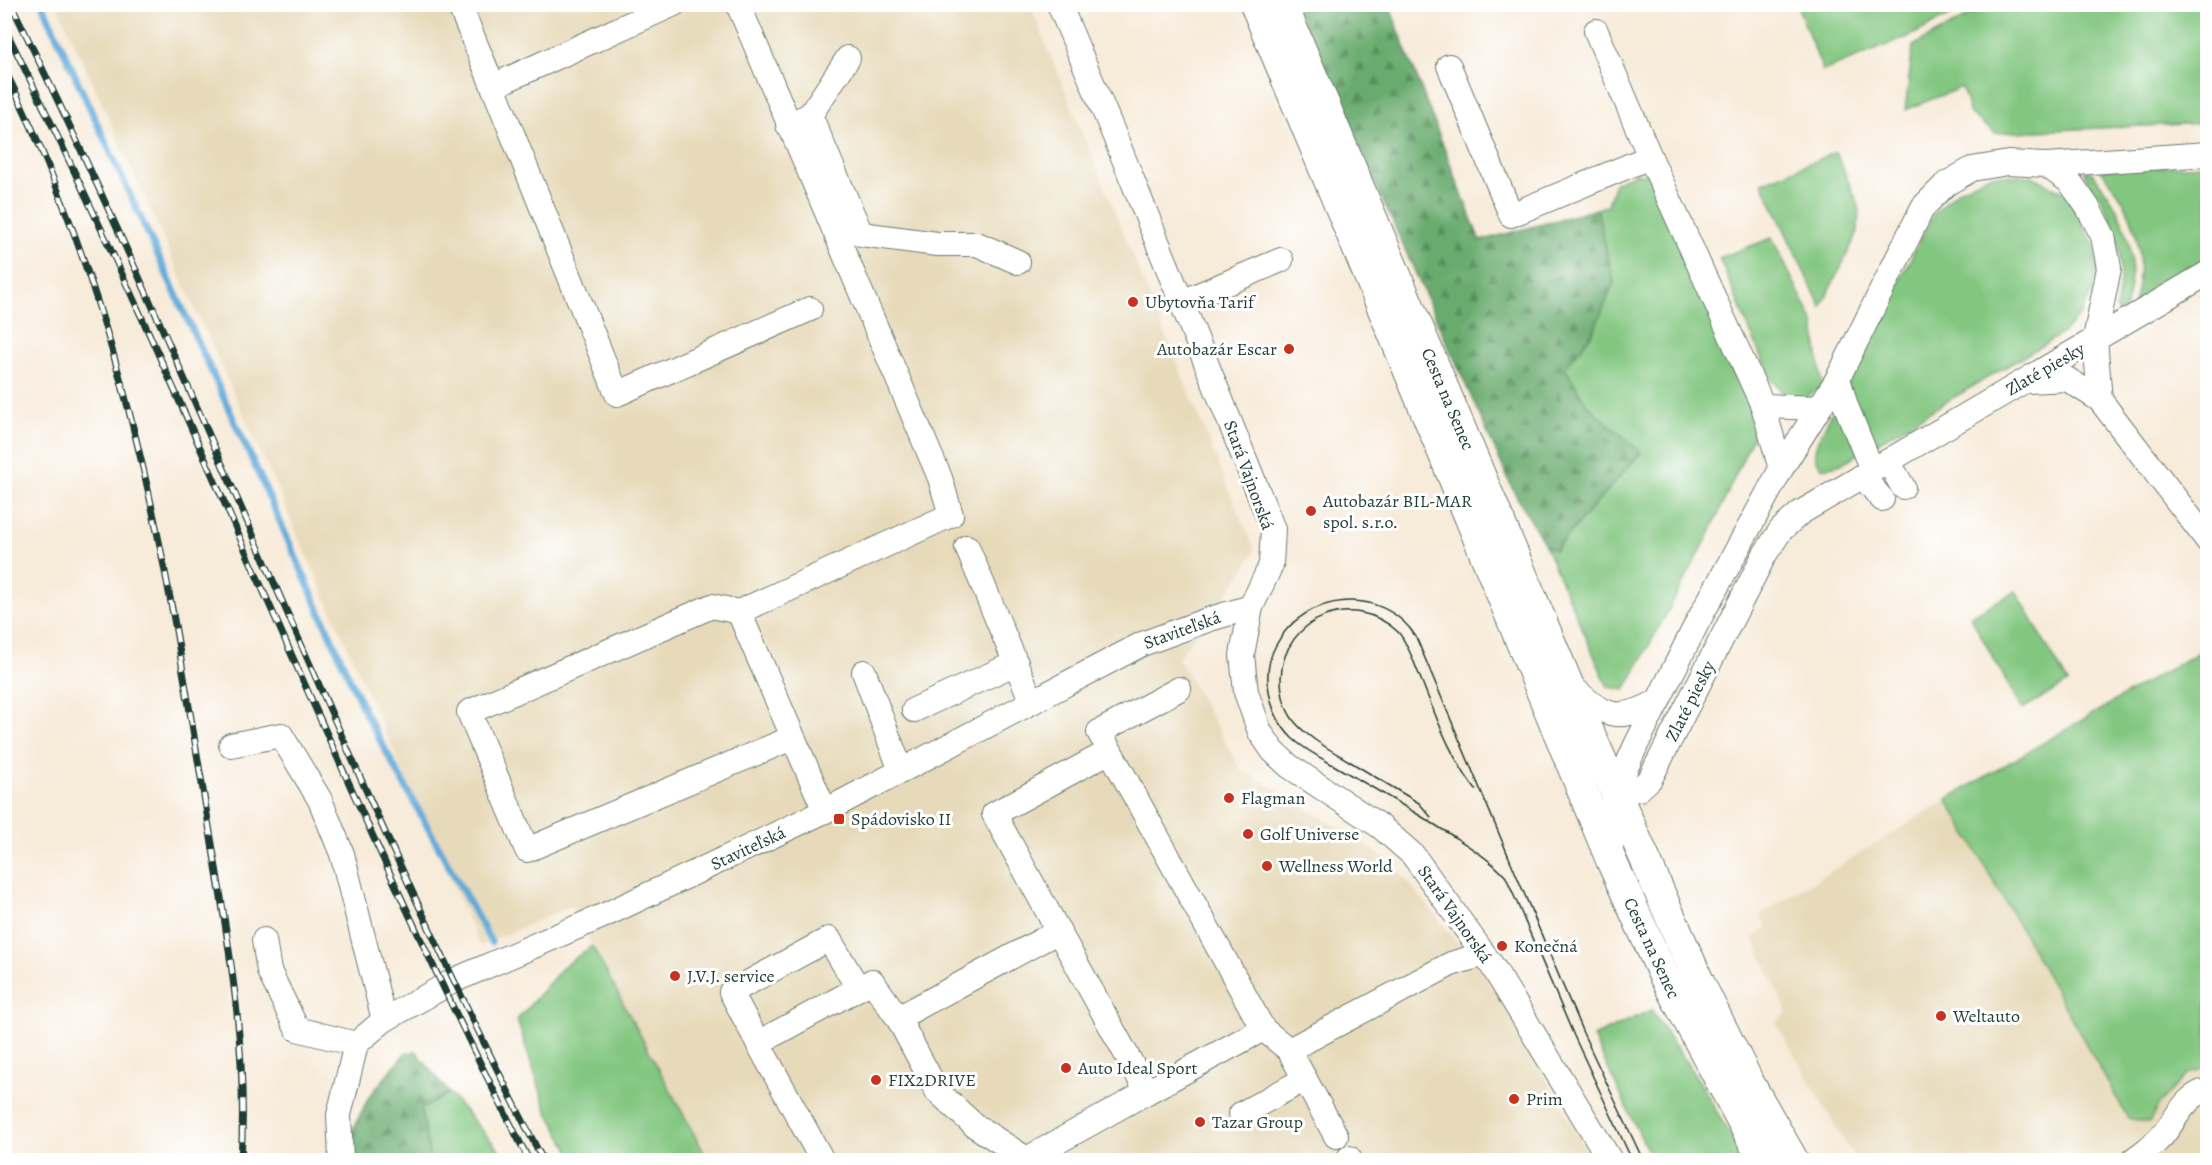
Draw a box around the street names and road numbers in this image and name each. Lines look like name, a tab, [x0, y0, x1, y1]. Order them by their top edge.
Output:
street label: Zlaté piesky	[2001, 336, 2090, 401]
street label: Cesta na Senec	[1416, 344, 1480, 454]
street label: Stará Vajnorská	[1218, 417, 1280, 534]
street label: Staviteľská	[1140, 605, 1224, 655]
street label: Zlaté piesky	[1659, 656, 1721, 745]
street label: Staviteľská	[707, 820, 790, 876]
street label: Stará Vajnorská	[1412, 860, 1498, 968]
street label: Cesta na Senec	[1618, 894, 1686, 1002]

